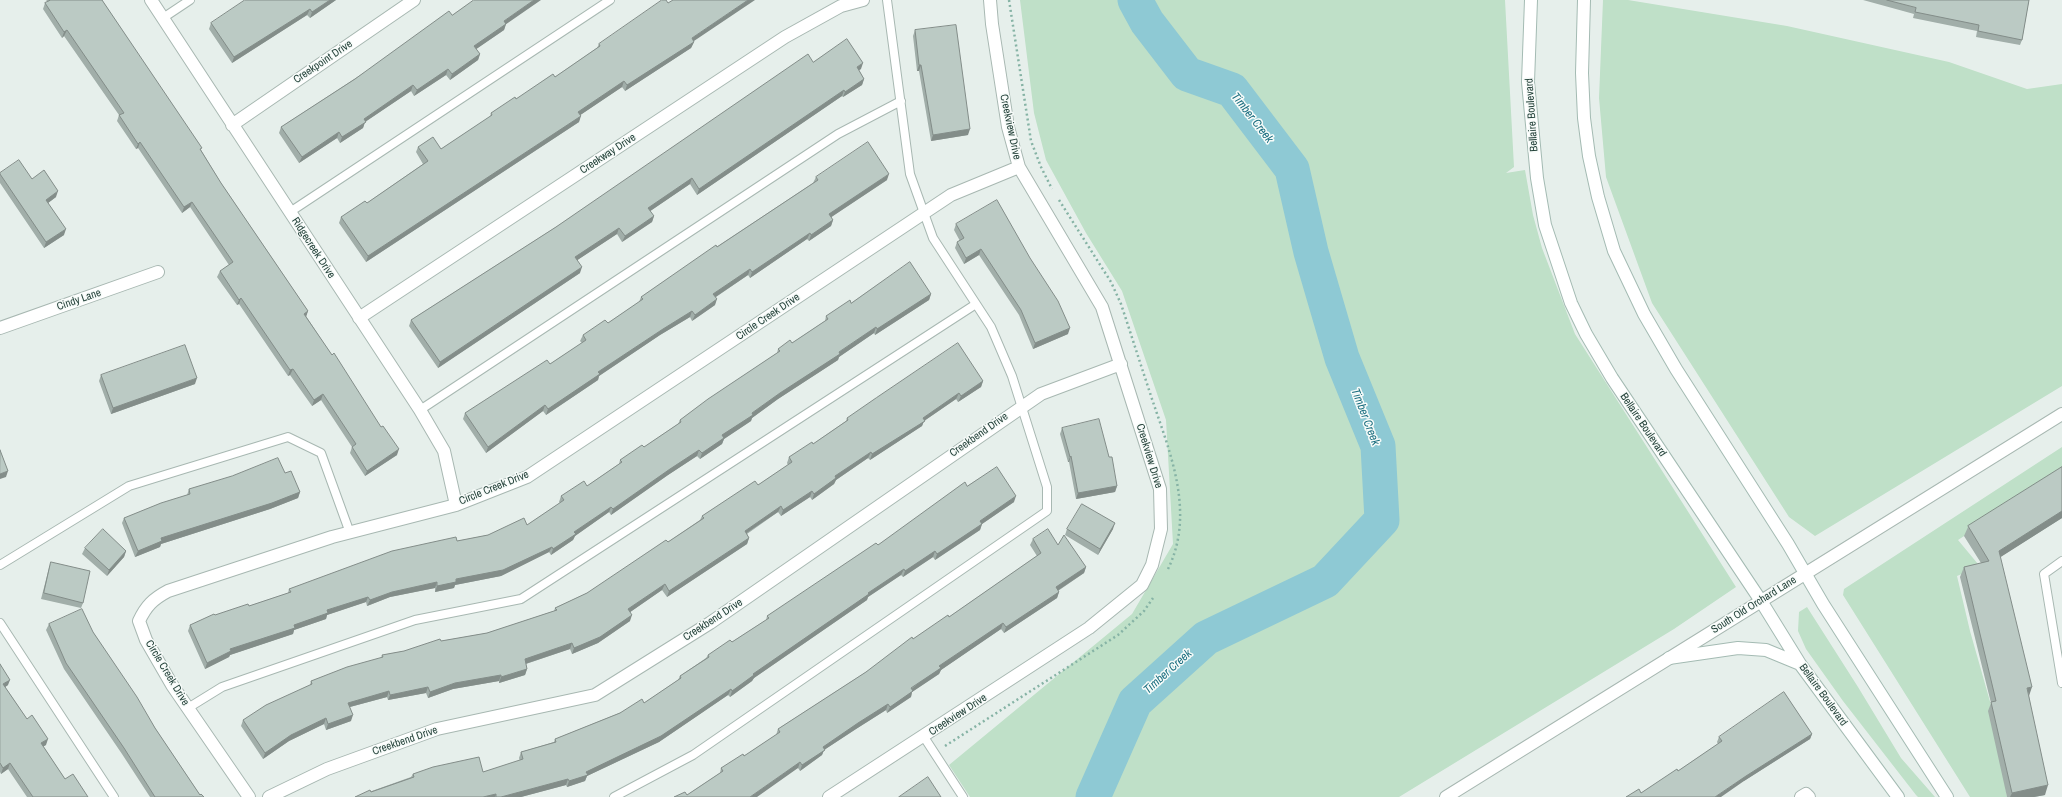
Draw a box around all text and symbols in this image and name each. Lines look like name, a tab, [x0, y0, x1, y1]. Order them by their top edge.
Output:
street label: Creekpoint Drive	[291, 37, 355, 87]
street label: Bellaire Boulevard	[1523, 78, 1541, 152]
water label: Timber Creek	[1228, 90, 1276, 146]
street label: Creekview Drive	[997, 93, 1023, 161]
street label: Creekway Drive	[578, 131, 638, 177]
street label: Ridgecreek Drive	[288, 215, 338, 281]
street label: Cindy Lane	[55, 286, 103, 314]
street label: Circle Creek Drive	[734, 291, 802, 343]
water label: Timber Creek	[1348, 387, 1382, 447]
street label: Bellaire Boulevard	[1617, 391, 1669, 459]
street label: Creekbend Drive	[947, 410, 1011, 460]
street label: Creekview Drive	[1133, 422, 1165, 490]
street label: Circle Creek Drive	[457, 468, 531, 508]
street label: South Old Orchard Lane	[1709, 573, 1799, 637]
street label: Creekbend Drive	[681, 596, 745, 644]
street label: Circle Creek Drive	[142, 638, 192, 708]
water label: Timber Creek	[1141, 647, 1195, 697]
street label: Bellaire Boulevard	[1796, 661, 1850, 729]
street label: Creekview Drive	[926, 691, 990, 739]
street label: Creekbend Drive	[371, 724, 439, 758]

